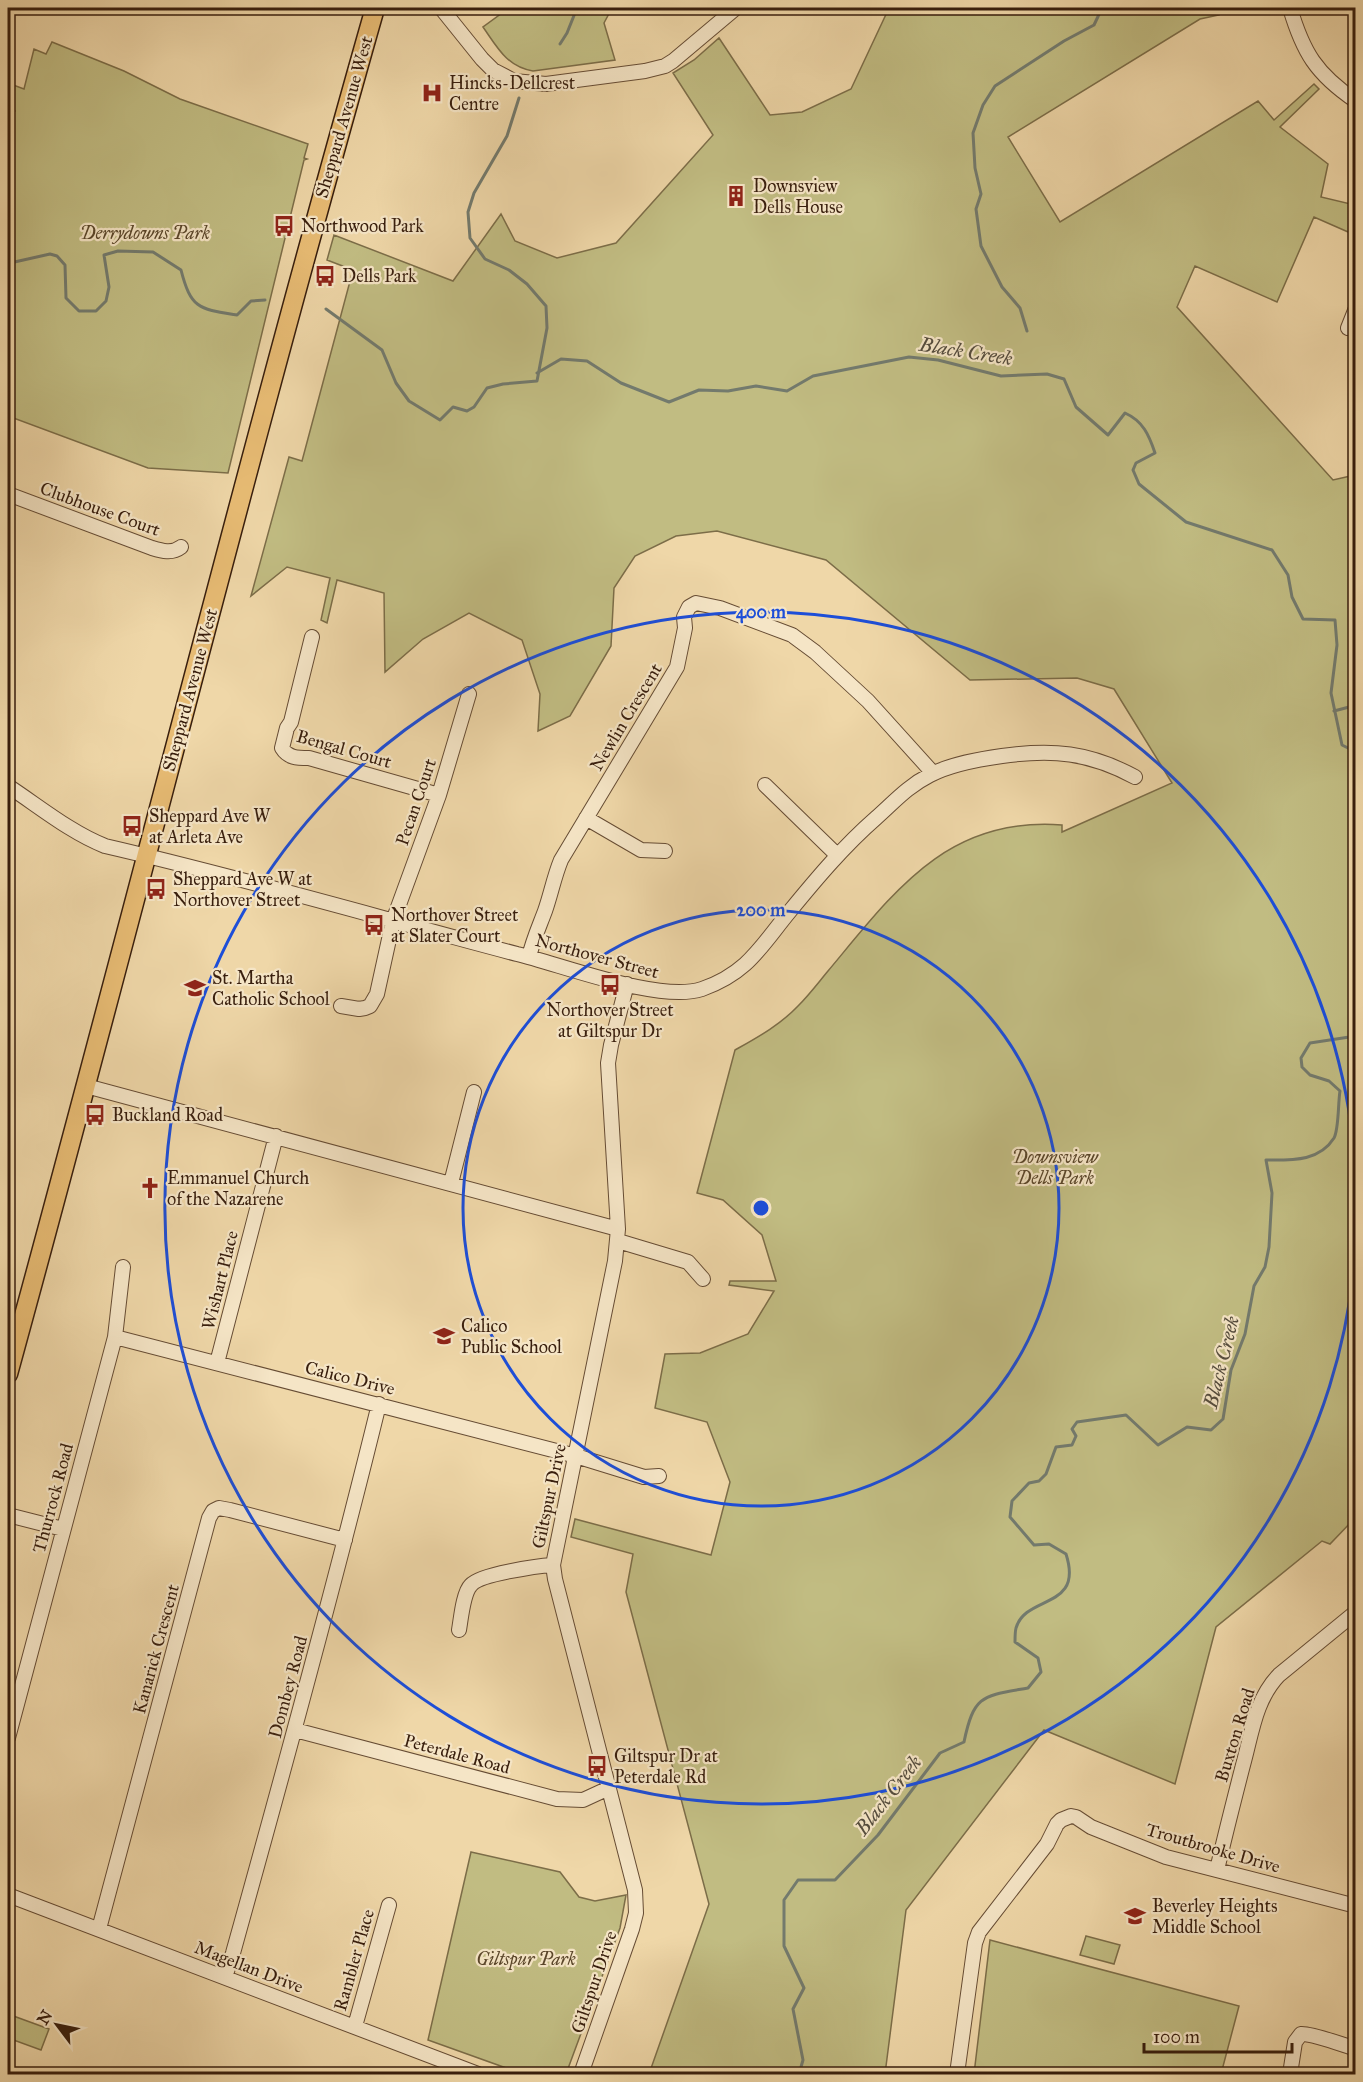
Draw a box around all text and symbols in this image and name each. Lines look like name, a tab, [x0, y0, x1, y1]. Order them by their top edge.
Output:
street label: Sheppard Avenue West	[310, 33, 378, 201]
place label: Hincks-Dellcrest Centre	[449, 72, 576, 115]
hospital icon: Hincks-Dellcrest Centre	[420, 81, 444, 105]
place label: Downsview Dells House	[753, 175, 843, 218]
building icon: Downsview Dells House	[724, 184, 748, 208]
bus stop icon: Northwood Park	[272, 214, 296, 238]
place label: Northwood Park	[301, 215, 424, 237]
park label: Derrydowns Park	[80, 222, 210, 244]
bus stop icon: Dells Park	[313, 264, 337, 288]
place label: Dells Park	[342, 265, 417, 287]
water label: Black Creek	[917, 332, 1014, 370]
street label: Clubhouse Court	[37, 477, 164, 541]
text: 400 m	[736, 601, 787, 624]
street label: Sheppard Avenue West	[158, 606, 222, 774]
street label: Newlin Crescent	[585, 659, 667, 775]
street label: Bengal Court	[294, 725, 395, 774]
street label: Pecan Court	[391, 755, 441, 848]
place label: Sheppard Ave W at Arleta Ave	[149, 805, 271, 848]
bus stop icon: Sheppard Ave W at Arleta Ave	[120, 814, 144, 838]
place label: Sheppard Ave W at Northover Street	[173, 868, 313, 911]
bus stop icon: Sheppard Ave W at Northover Street	[144, 877, 168, 901]
text: 200 m	[737, 899, 786, 921]
place label: Northover Street at Slater Court	[391, 904, 519, 947]
bus stop icon: Northover Street at Slater Court	[362, 913, 386, 937]
street label: Northover Street	[533, 929, 662, 983]
place label: St. Martha Catholic School	[212, 967, 330, 1010]
bus stop icon: Northover Street at Giltspur Dr	[598, 973, 622, 997]
school or university icon: St. Martha Catholic School	[183, 976, 207, 1000]
place label: Northover Street at Giltspur Dr	[546, 999, 674, 1042]
bus stop icon: Buckland Road	[83, 1103, 107, 1127]
place label: Buckland Road	[112, 1104, 223, 1126]
park label: Downsview Dells Park	[1012, 1146, 1099, 1189]
place label: Emmanuel Church of the Nazarene	[167, 1167, 309, 1210]
church icon: Emmanuel Church of the Nazarene	[138, 1176, 162, 1200]
centre of rings	[751, 1198, 771, 1218]
street label: Wishart Place	[197, 1228, 243, 1332]
water label: Black Creek	[1198, 1313, 1244, 1412]
place label: Calico Public School	[461, 1315, 562, 1358]
school or university icon: Calico Public School	[432, 1324, 456, 1348]
street label: Calico Drive	[303, 1356, 397, 1400]
street label: Thurrock Road	[28, 1441, 78, 1555]
street label: Giltspur Drive	[527, 1442, 571, 1550]
street label: Kanarick Crescent	[128, 1581, 184, 1716]
street label: Dombey Road	[264, 1633, 312, 1741]
street label: Buxton Road	[1210, 1685, 1260, 1785]
street label: Peterdale Road	[401, 1729, 513, 1779]
place label: Giltspur Dr at Peterdale Rd	[614, 1745, 718, 1788]
water label: Black Creek	[849, 1750, 926, 1840]
bus stop icon: Giltspur Dr at Peterdale Rd	[585, 1754, 609, 1778]
street label: Troutbrooke Drive	[1143, 1818, 1283, 1878]
place label: Beverley Heights Middle School	[1152, 1895, 1277, 1938]
school or university icon: Beverley Heights Middle School	[1123, 1904, 1147, 1928]
street label: Rambler Place	[329, 1907, 379, 2013]
street label: Giltspur Drive	[566, 1928, 622, 2036]
street label: Magellan Drive	[191, 1936, 306, 1999]
park label: Giltspur Park	[476, 1948, 576, 1971]
north arrow	[27, 1995, 87, 2055]
text: N	[33, 2006, 57, 2028]
scale bar	[1144, 2016, 1292, 2054]
text: 100 m	[1153, 2026, 1200, 2048]

